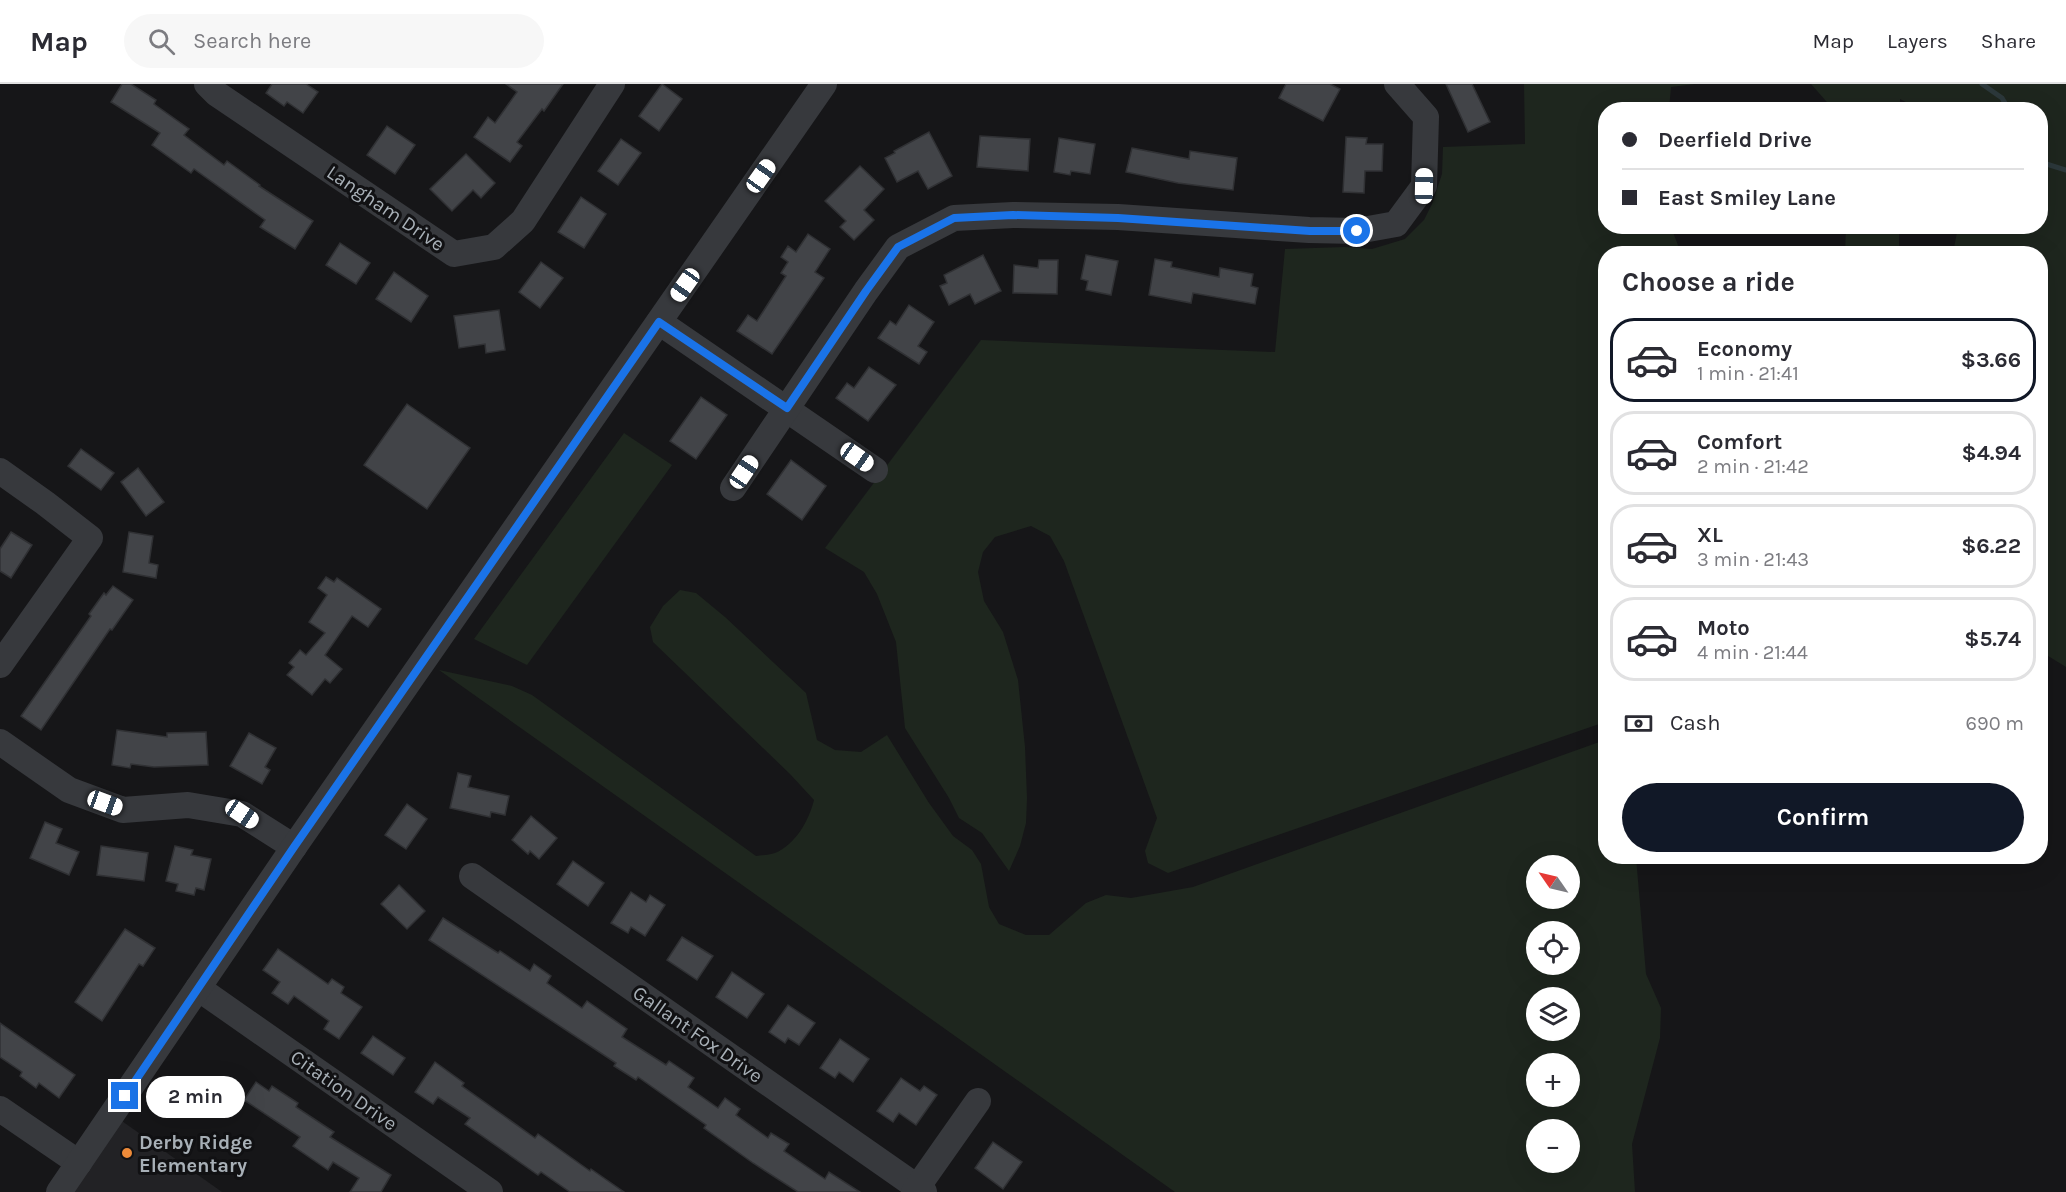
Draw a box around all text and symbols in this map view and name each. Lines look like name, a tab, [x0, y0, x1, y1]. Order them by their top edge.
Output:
search box	[124, 14, 544, 68]
text: Map	[30, 25, 88, 58]
icon: search	[145, 25, 178, 58]
text: Search here	[193, 28, 311, 54]
text: Map	[1812, 29, 1854, 53]
text: Layers	[1887, 29, 1948, 53]
text: Share	[1981, 29, 2036, 53]
text: Deerfield Drive	[1658, 127, 1812, 153]
car	[743, 156, 779, 196]
street label: Langham Drive	[323, 161, 449, 256]
car	[1415, 168, 1433, 204]
text: East Smiley Lane	[1658, 185, 1836, 211]
route start	[1343, 217, 1370, 244]
car	[667, 265, 703, 305]
text: Choose a ride	[1622, 266, 1795, 298]
icon: car	[1625, 333, 1679, 387]
text: Economy	[1697, 336, 1792, 362]
text: $3.66	[1961, 347, 2021, 373]
text: 1 min · 21:41	[1697, 362, 1799, 385]
icon: car	[1625, 426, 1679, 480]
text: Comfort	[1697, 429, 1782, 455]
car	[837, 439, 877, 475]
text: $4.94	[1962, 440, 2021, 466]
car	[726, 452, 762, 492]
text: 2 min · 21:42	[1697, 455, 1809, 478]
icon: car	[1625, 519, 1679, 573]
text: XL	[1697, 522, 1723, 548]
text: $6.22	[1961, 533, 2021, 559]
text: 3 min · 21:43	[1697, 548, 1809, 571]
icon: car	[1625, 612, 1679, 666]
text: Moto	[1697, 615, 1750, 641]
text: $5.74	[1964, 626, 2021, 652]
text: 4 min · 21:44	[1697, 641, 1808, 664]
icon: cash	[1622, 707, 1655, 740]
text: Cash	[1670, 710, 1720, 736]
text: 690 m	[1966, 712, 2024, 735]
button: Confirm	[1622, 783, 2024, 852]
car	[85, 788, 125, 818]
car	[222, 796, 262, 832]
north arrow	[1526, 855, 1580, 909]
map controls	[1526, 855, 1580, 1173]
button: locate	[1526, 921, 1580, 975]
street label: Gallant Fox Drive	[628, 981, 767, 1088]
button: layers	[1526, 987, 1580, 1041]
street label: Citation Drive	[286, 1045, 401, 1136]
button: +	[1526, 1053, 1580, 1107]
callout: 2 min	[146, 1075, 245, 1117]
route end	[111, 1082, 138, 1109]
text: 2 min	[168, 1085, 223, 1108]
button: −	[1526, 1119, 1580, 1173]
place label: Derby Ridge Elementary	[139, 1131, 253, 1177]
marker: Derby Ridge Elementary	[120, 1146, 134, 1160]

